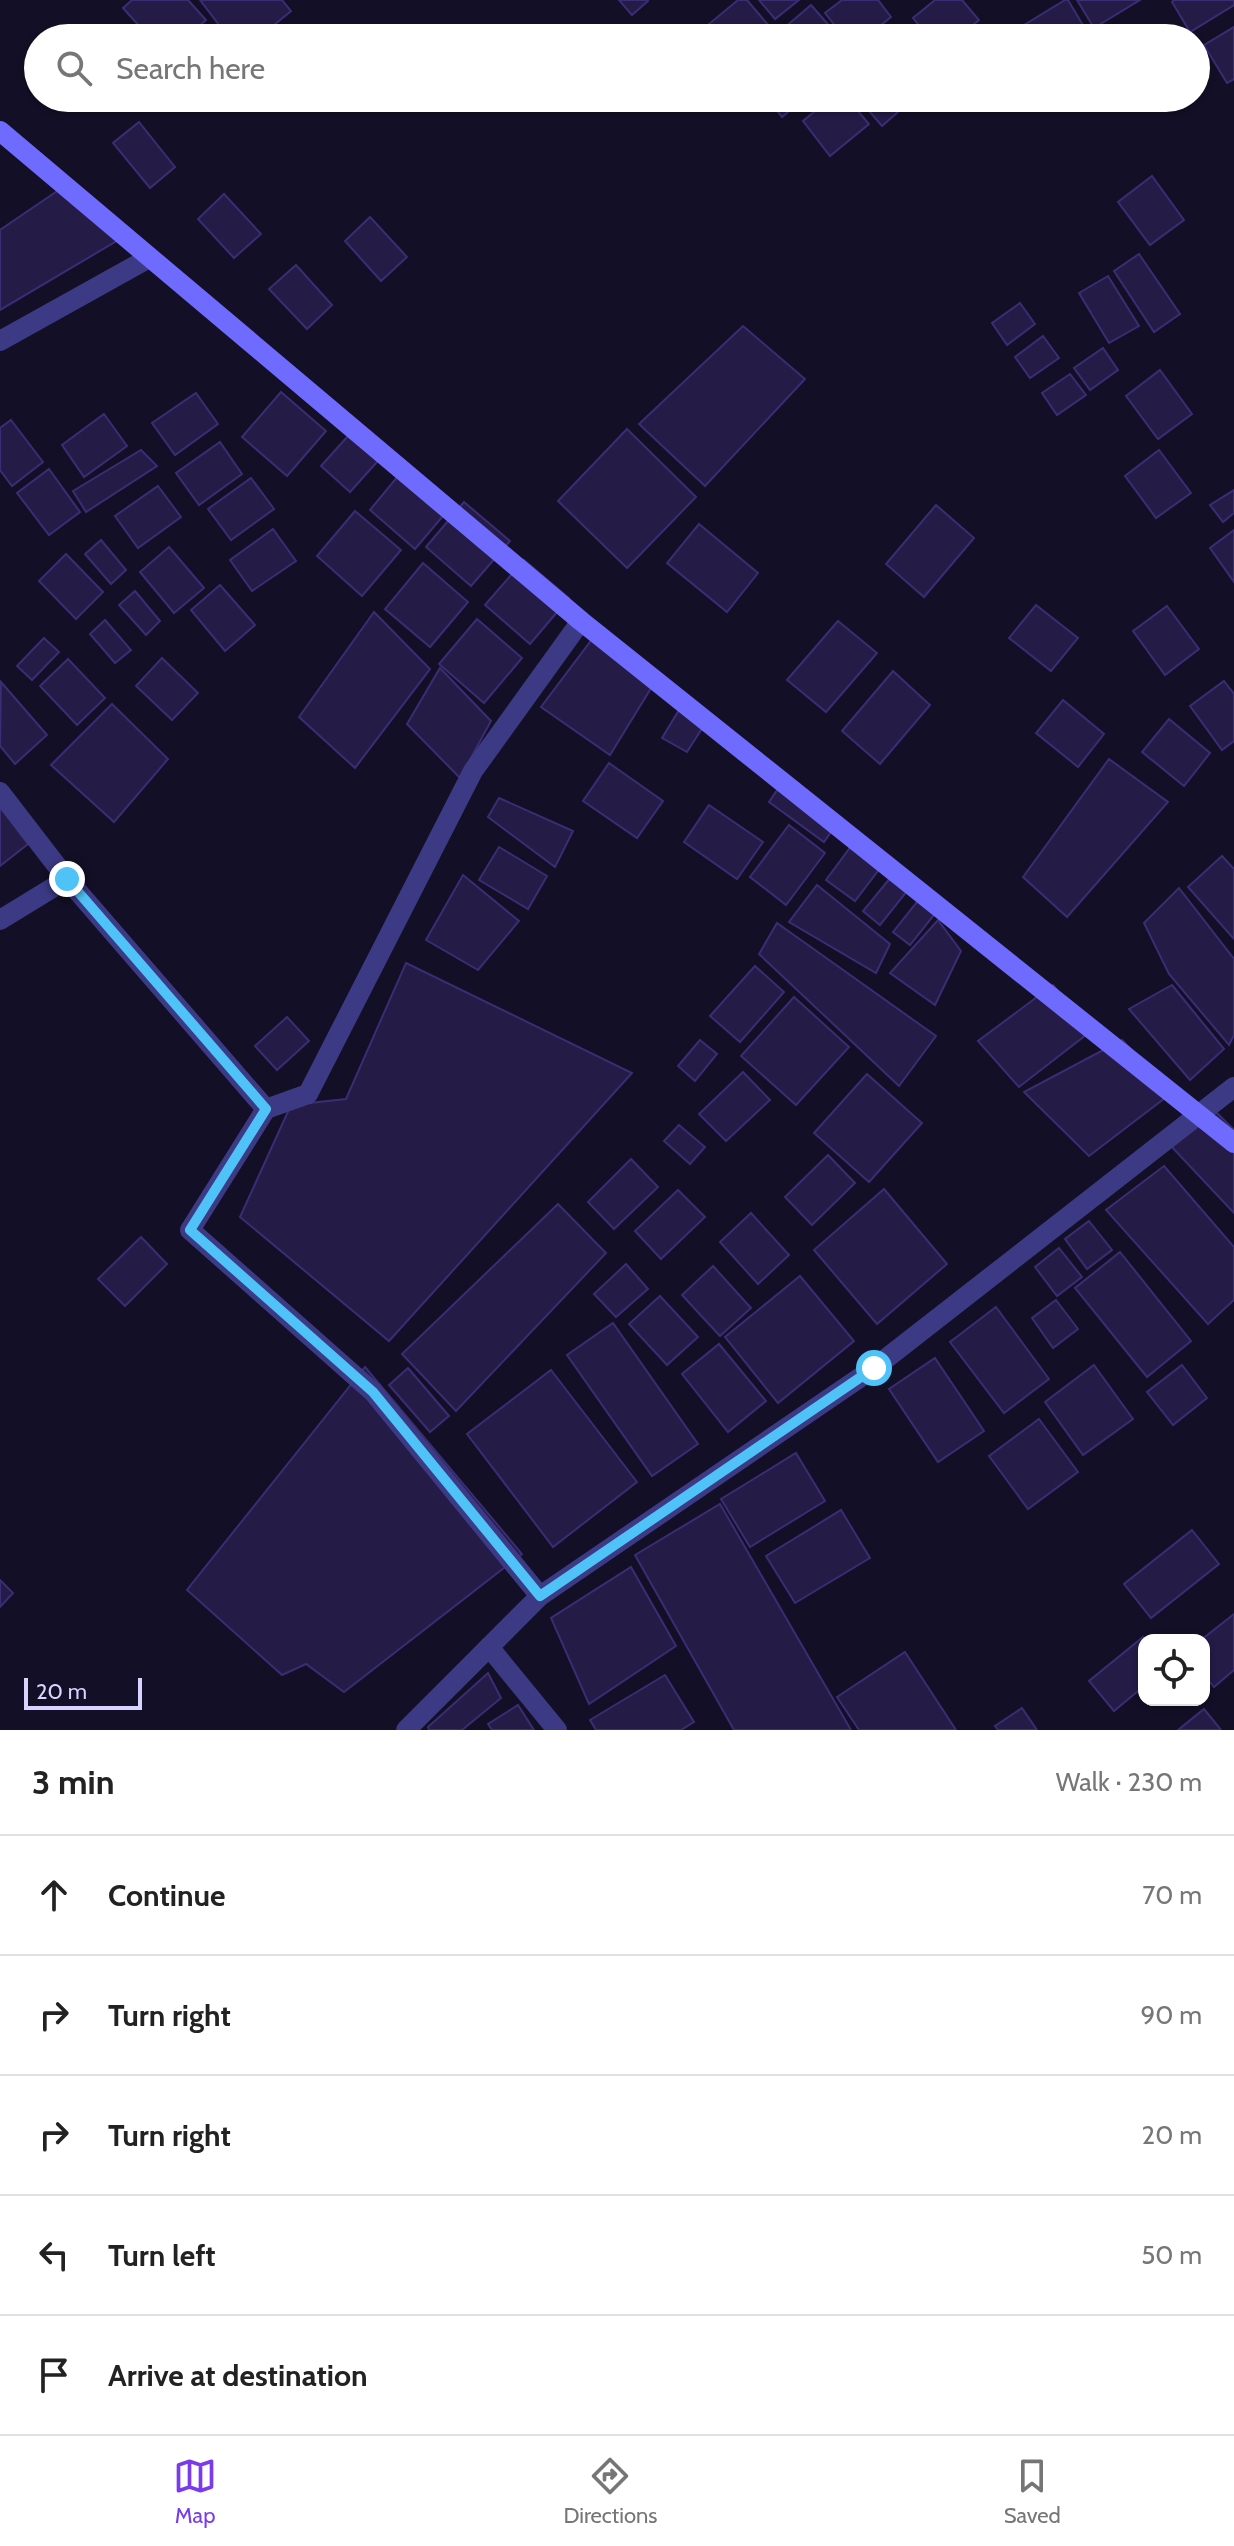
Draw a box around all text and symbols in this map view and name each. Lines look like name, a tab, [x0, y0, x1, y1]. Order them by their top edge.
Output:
search box	[24, 24, 1210, 112]
icon: search	[52, 46, 96, 90]
text: Search here	[116, 50, 265, 87]
route end	[49, 861, 85, 897]
route start	[856, 1350, 892, 1386]
map controls	[1138, 1634, 1210, 1706]
button: locate	[1138, 1634, 1210, 1706]
scale bar	[24, 1674, 142, 1710]
text: 20 m	[36, 1678, 87, 1705]
text: 3 min	[32, 1761, 114, 1803]
text: Walk · 230 m	[1056, 1766, 1202, 1798]
icon: ahead	[32, 1873, 76, 1917]
text: Continue	[108, 1877, 225, 1914]
text: 70 m	[1142, 1879, 1202, 1911]
icon: right	[32, 1993, 76, 2037]
text: Turn right	[108, 1997, 231, 2034]
text: 90 m	[1140, 1999, 1202, 2031]
icon: right	[32, 2113, 76, 2157]
text: Turn right	[108, 2117, 231, 2154]
text: 20 m	[1142, 2119, 1202, 2151]
icon: left	[32, 2233, 76, 2277]
text: Turn left	[108, 2237, 216, 2274]
text: 50 m	[1141, 2239, 1202, 2271]
icon: arrive	[32, 2353, 76, 2397]
text: Arrive at destination	[108, 2357, 368, 2394]
tab: Map	[173, 2454, 217, 2529]
tab: Directions	[563, 2454, 657, 2529]
tab: Saved	[1004, 2454, 1061, 2529]

